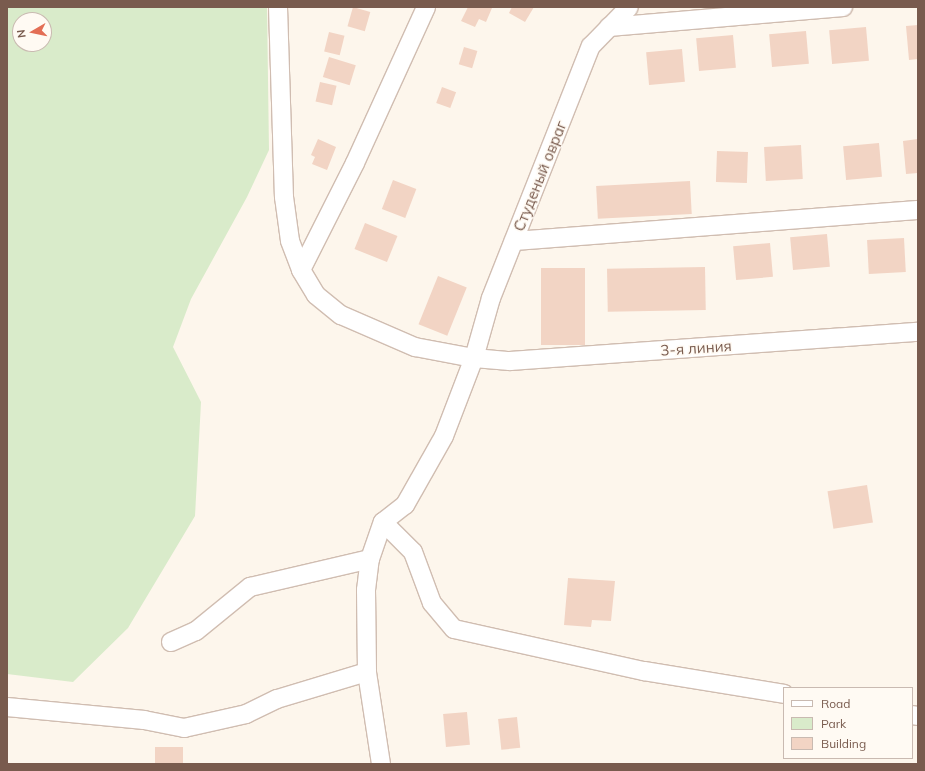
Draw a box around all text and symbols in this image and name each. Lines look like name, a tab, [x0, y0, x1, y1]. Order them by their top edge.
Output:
north arrow	[12, 12, 52, 52]
text: N	[14, 29, 29, 39]
street label: Студеный овраг	[510, 118, 570, 234]
street label: 3-я линия	[660, 337, 732, 359]
legend	[783, 687, 913, 759]
text: Road	[821, 696, 850, 711]
text: Park	[821, 716, 846, 731]
text: Building	[821, 736, 866, 751]

